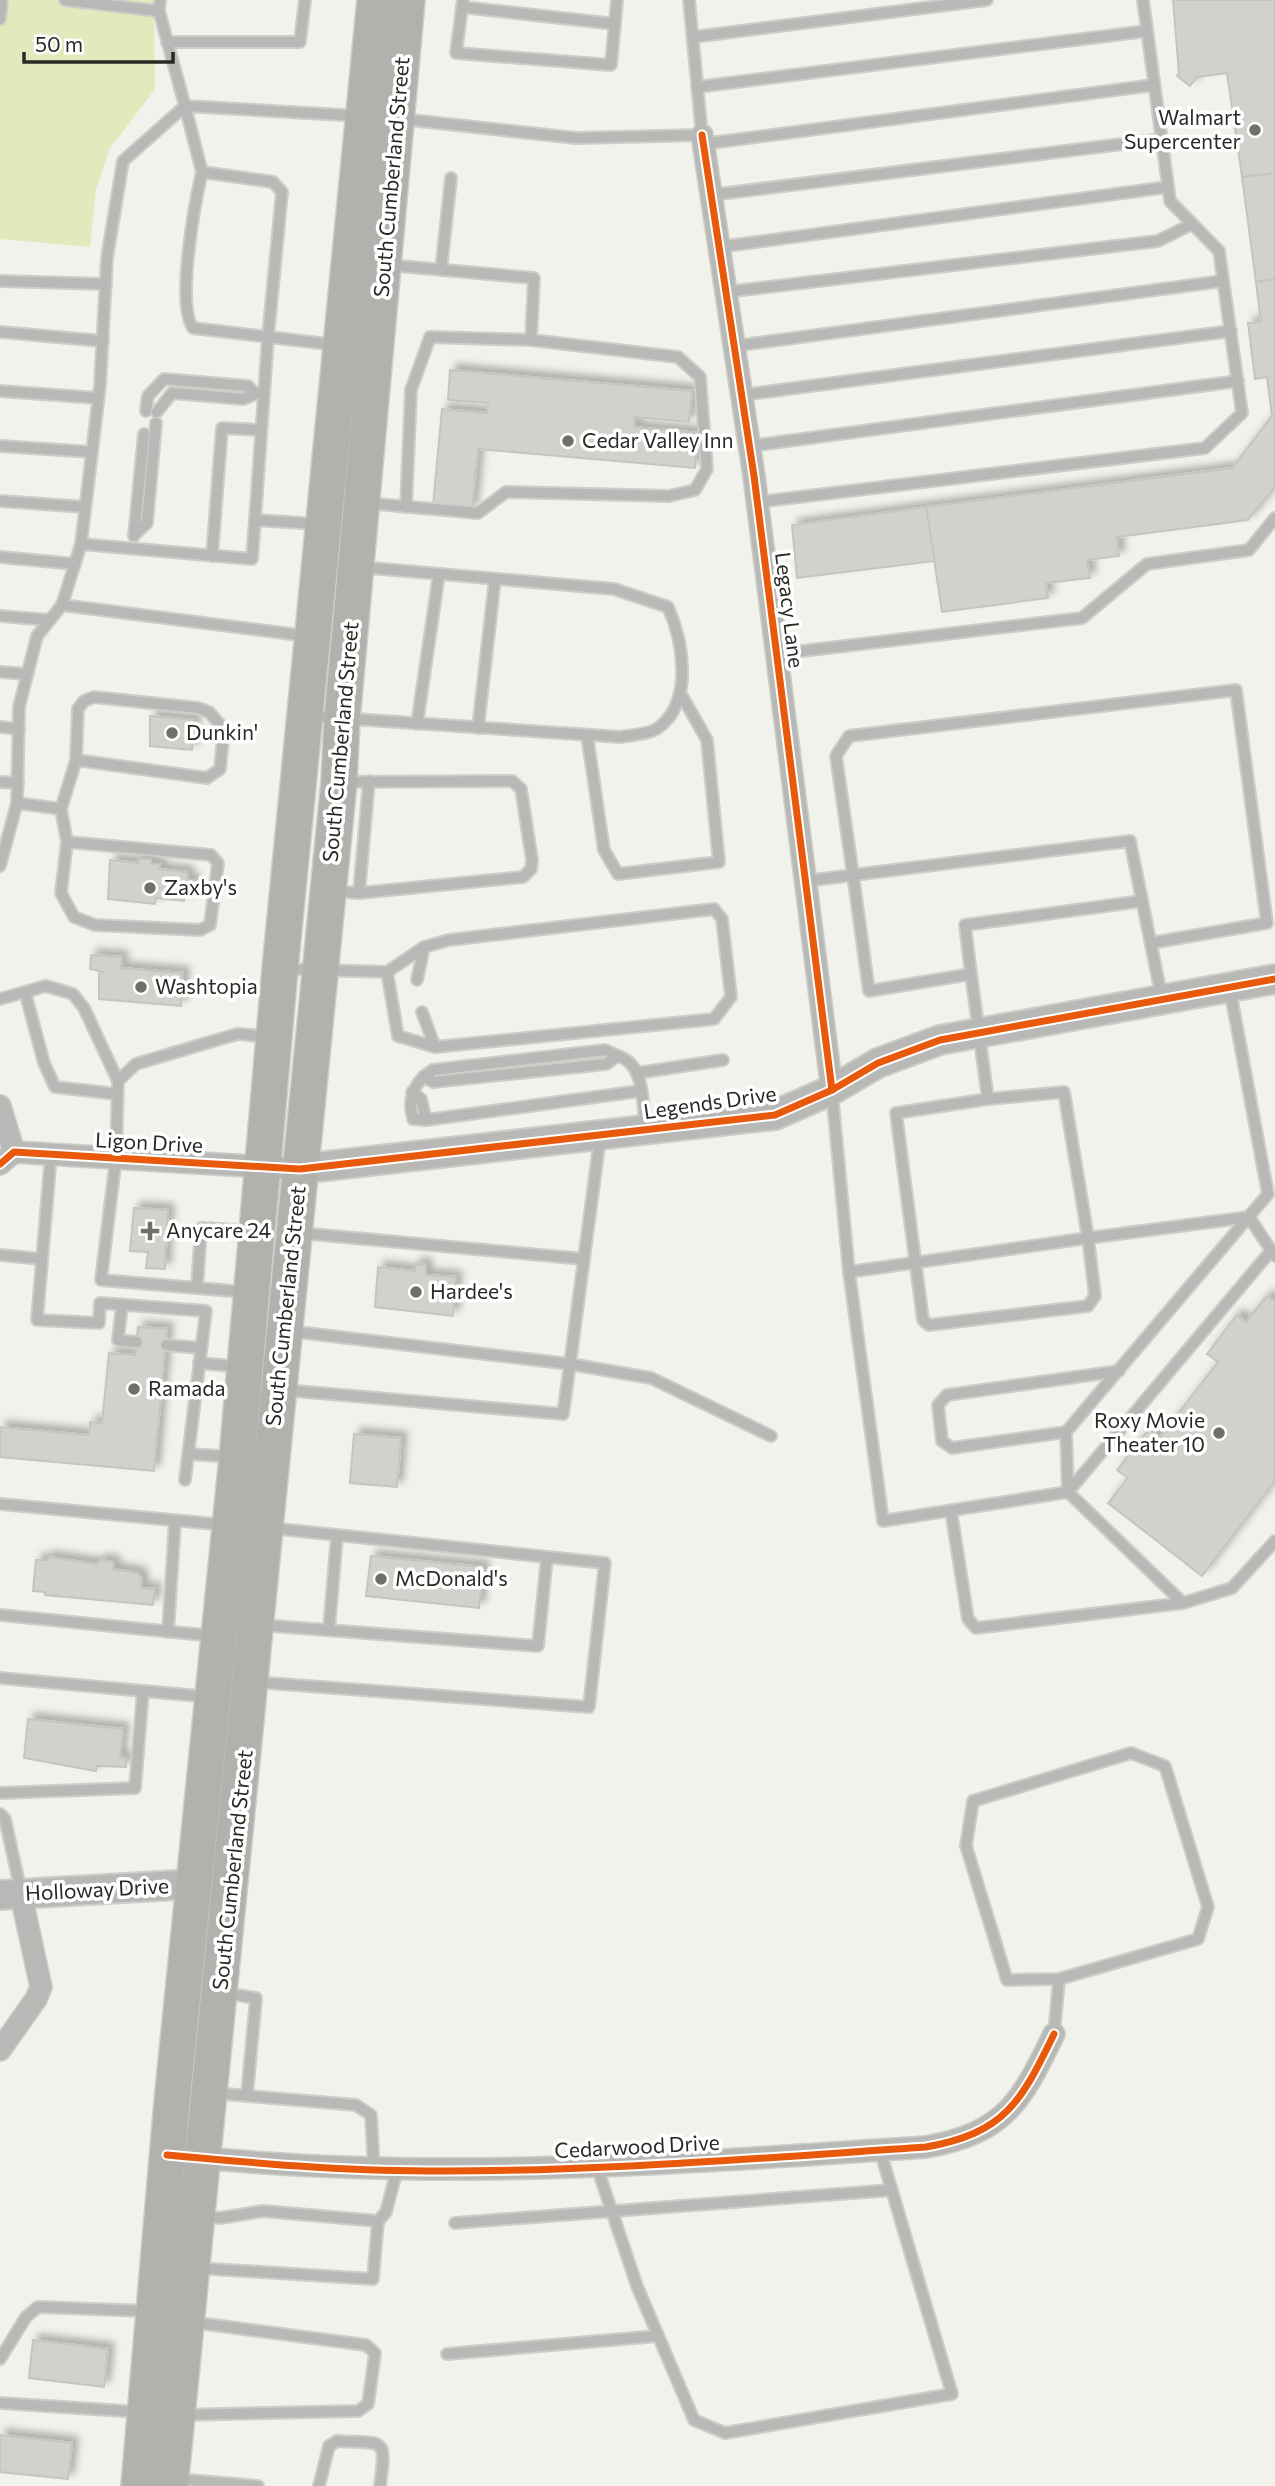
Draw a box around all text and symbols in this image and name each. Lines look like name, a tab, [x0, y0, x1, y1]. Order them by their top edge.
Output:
scale bar	[24, 21, 173, 65]
text: 50 m	[35, 31, 83, 56]
street label: South Cumberland Street	[368, 56, 413, 298]
place label: Walmart Supercenter	[1124, 104, 1241, 153]
marker: Walmart Supercenter	[1247, 122, 1263, 138]
place label: Cedar Valley Inn	[582, 427, 734, 452]
marker: Cedar Valley Inn	[560, 433, 576, 449]
street label: Legacy Lane	[771, 550, 810, 669]
street label: South Cumberland Street	[317, 621, 362, 863]
place label: Dunkin'	[186, 719, 258, 744]
marker: Dunkin'	[164, 725, 180, 741]
place label: Zaxby's	[164, 874, 237, 899]
marker: Zaxby's	[142, 880, 158, 896]
place label: Washtopia	[155, 973, 258, 998]
marker: Washtopia	[133, 979, 149, 995]
street label: Legends Drive	[642, 1080, 778, 1123]
street label: Ligon Drive	[95, 1126, 204, 1157]
street label: South Cumberland Street	[259, 1184, 310, 1427]
place label: Anycare 24	[166, 1217, 272, 1242]
marker: Anycare 24	[140, 1221, 160, 1241]
place label: Hardee's	[430, 1278, 513, 1303]
marker: Hardee's	[408, 1284, 424, 1300]
place label: Ramada	[148, 1375, 225, 1400]
marker: Ramada	[126, 1381, 142, 1397]
place label: Roxy Movie Theater 10	[1094, 1407, 1205, 1456]
marker: Roxy Movie Theater 10	[1211, 1425, 1227, 1441]
place label: McDonald's	[395, 1565, 508, 1590]
marker: McDonald's	[373, 1571, 389, 1587]
street label: South Cumberland Street	[206, 1748, 257, 1991]
street label: Holloway Drive	[24, 1872, 170, 1905]
street label: Cedarwood Drive	[554, 2129, 720, 2162]

